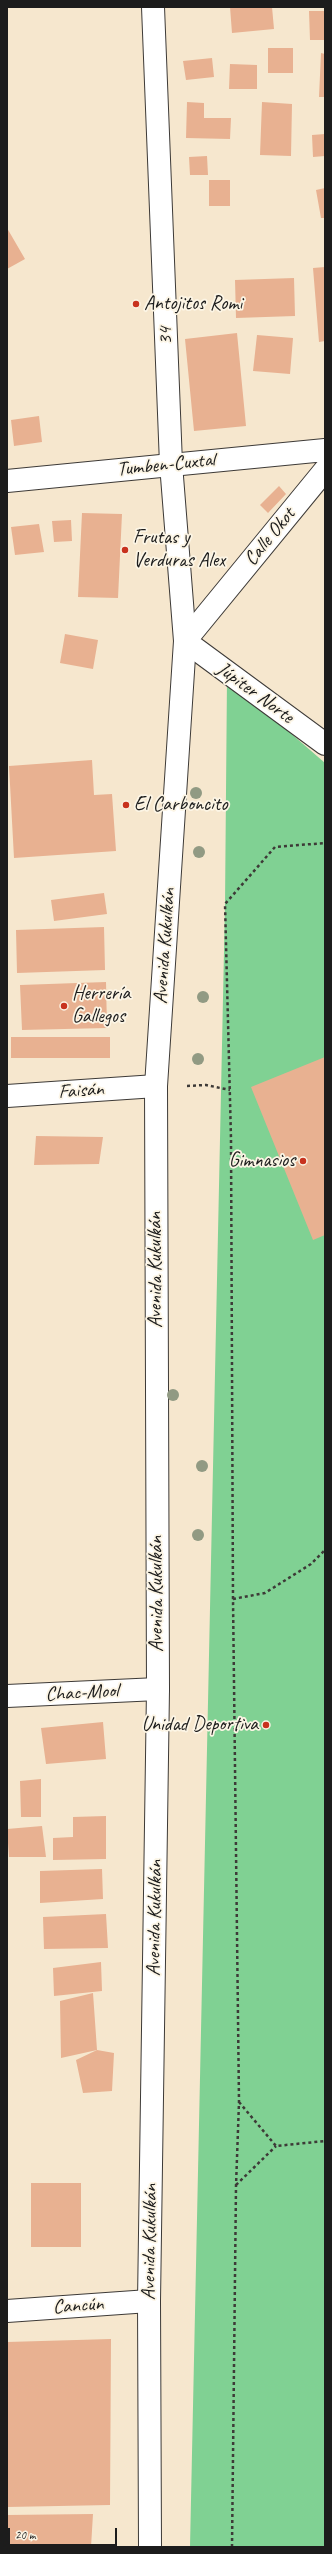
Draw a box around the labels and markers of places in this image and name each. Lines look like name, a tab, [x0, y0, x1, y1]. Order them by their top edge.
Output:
place label: Antojitos Romi	[144, 292, 242, 316]
marker: Antojitos Romi	[131, 299, 141, 309]
place label: Frutas y Verduras Alex	[133, 526, 225, 573]
marker: Frutas y Verduras Alex	[120, 545, 130, 555]
place label: El Carboncito	[134, 793, 227, 817]
marker: El Carboncito	[121, 800, 131, 810]
place label: Herrería Gallegos	[72, 982, 130, 1029]
marker: Herrería Gallegos	[59, 1001, 69, 1011]
place label: Gimnasios	[229, 1149, 295, 1173]
marker: Gimnasios	[298, 1156, 308, 1166]
place label: Unidad Deportiva	[141, 1713, 258, 1737]
marker: Unidad Deportiva	[261, 1720, 271, 1730]

